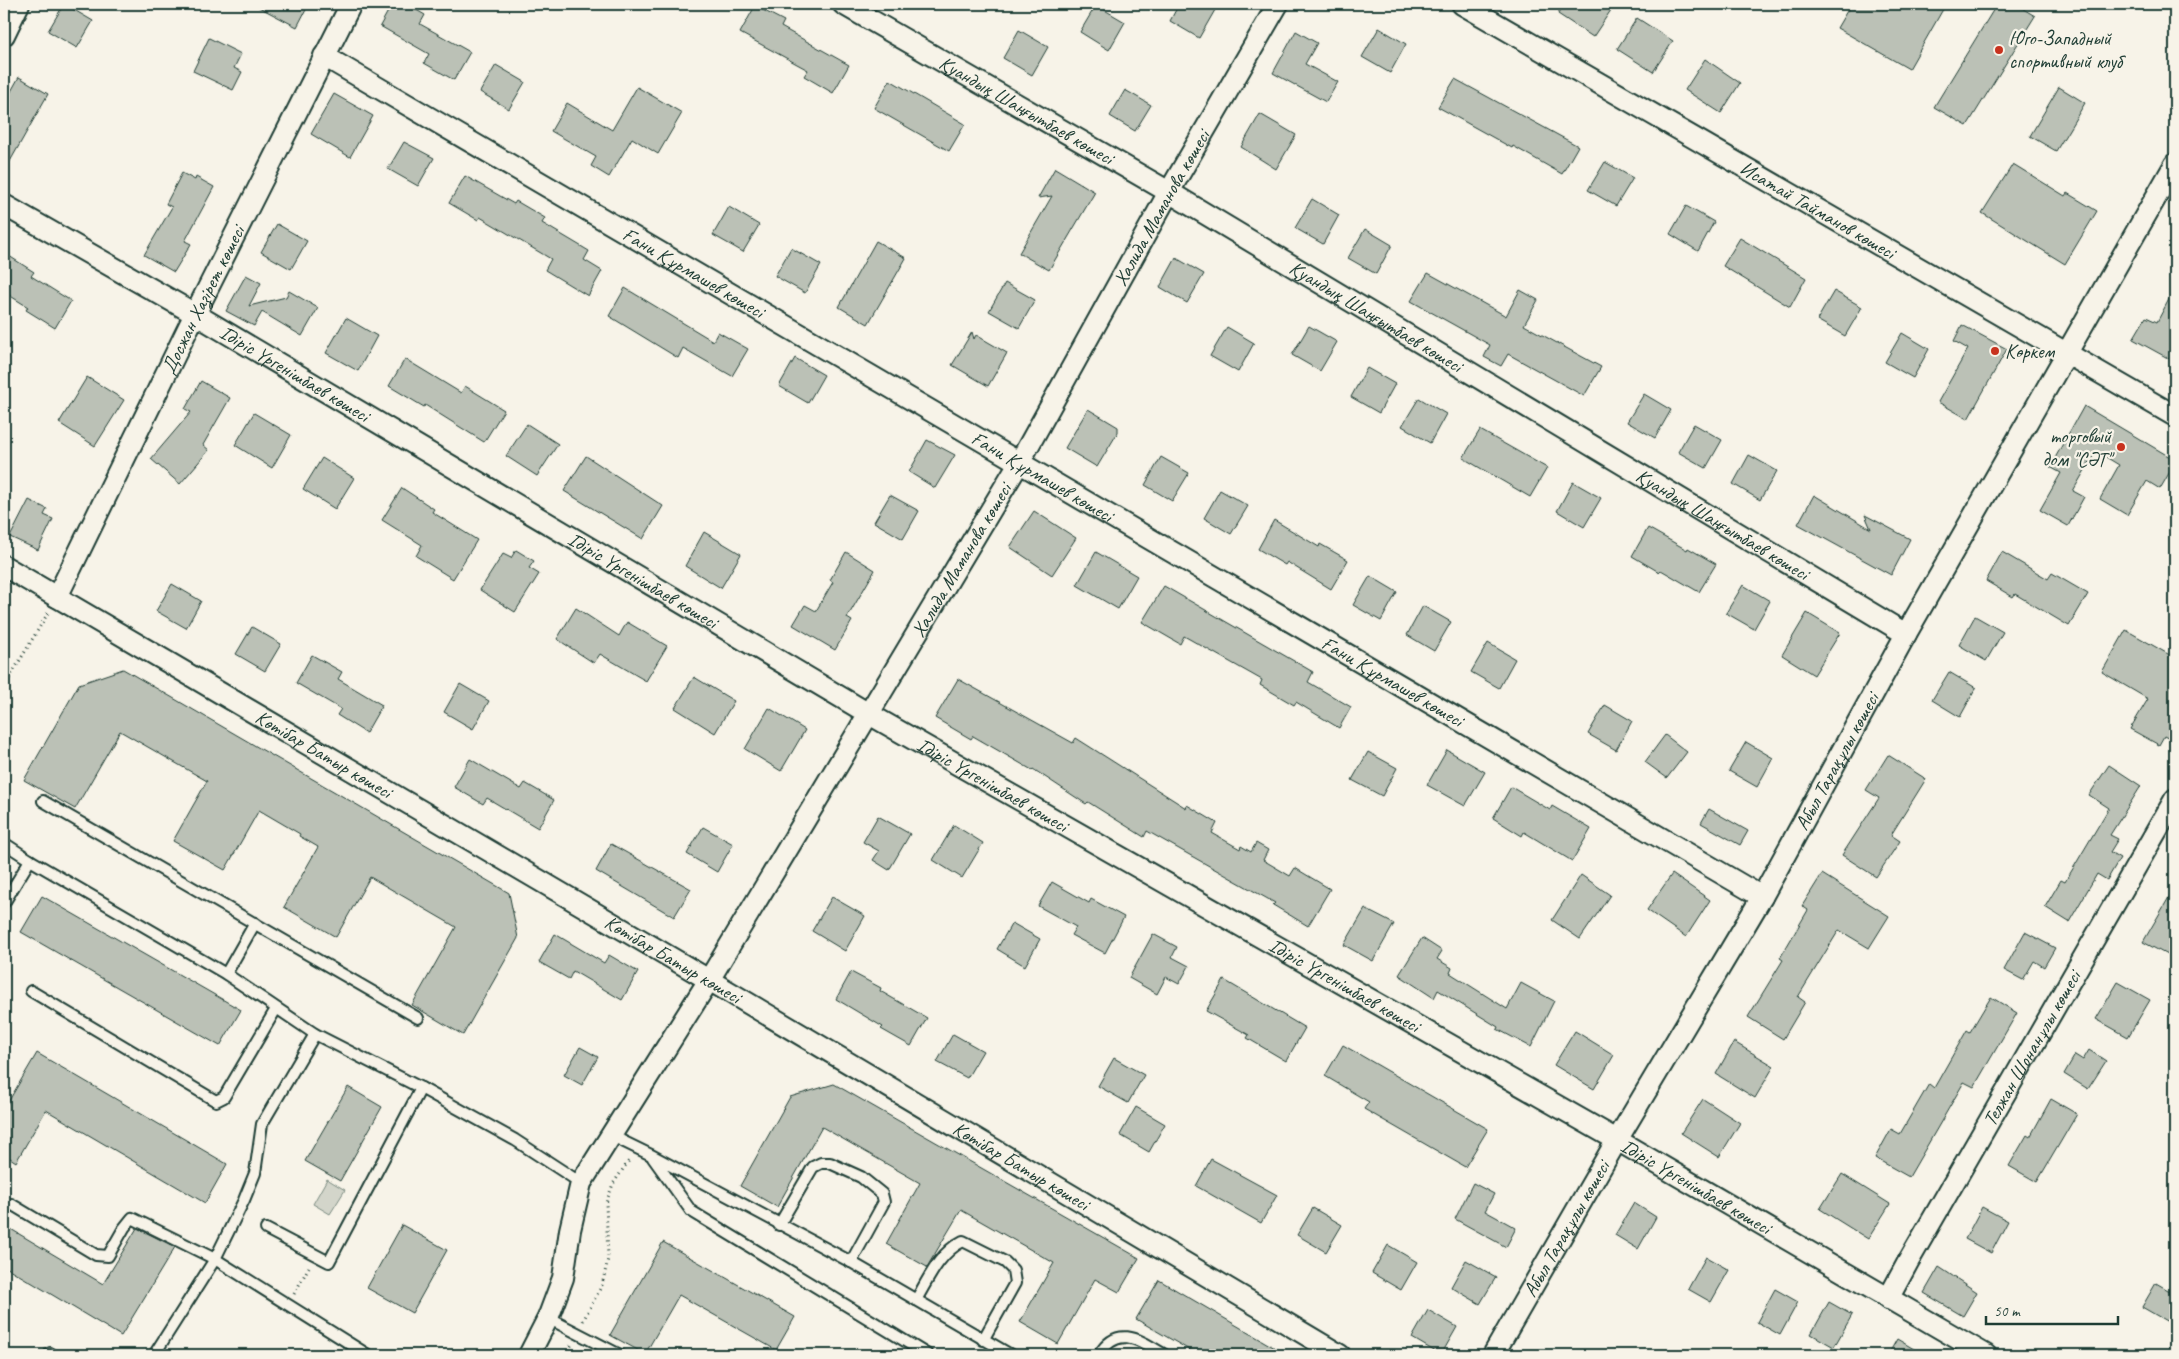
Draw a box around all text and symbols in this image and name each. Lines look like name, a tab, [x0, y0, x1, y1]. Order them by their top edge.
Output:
place label: Юго-Западный спортивный клуб	[2009, 26, 2126, 74]
marker: Юго-Западный спортивный клуб	[1993, 44, 2005, 56]
street label: Қуандық Шаңғытбаев көшесі	[935, 50, 1120, 171]
street label: Халида Маманова көшесі	[1107, 123, 1216, 290]
street label: Исатай Тайманов көшесі	[1736, 155, 1902, 265]
street label: Досжан Хазірет көшесі	[155, 219, 251, 378]
street label: Ғани Құрмашев көшесі	[618, 221, 771, 324]
street label: Қуандық Шаңғытбаев көшесі	[1285, 255, 1469, 379]
street label: Ідіріс Үргенішбаев көшесі	[215, 319, 376, 428]
place label: Көркем	[2005, 339, 2055, 364]
marker: Көркем	[1989, 345, 2001, 357]
place label: торговый дом "СӘТ"	[2042, 424, 2115, 472]
street label: Ғани Құрмашев көшесі	[967, 425, 1120, 528]
marker: торговый дом "СӘТ"	[2115, 441, 2127, 453]
street label: Қуандық Шаңғытбаев көшесі	[1632, 463, 1816, 587]
street label: Халида Маманова көшесі	[905, 476, 1018, 641]
street label: Ідіріс Үргенішбаев көшесі	[564, 526, 724, 635]
street label: Ғани Құрмашев көшесі	[1317, 630, 1470, 733]
street label: Абыл Тарақұлы көшесі	[1789, 686, 1885, 834]
street label: Көтібар Батыр көшесі	[251, 704, 399, 805]
street label: Ідіріс Үргенішбаев көшесі	[913, 732, 1075, 838]
street label: Көтібар Батыр көшесі	[600, 909, 748, 1010]
street label: Ідіріс Үргенішбаев көшесі	[1265, 932, 1427, 1039]
street label: Телжан Шонанұлы көшесі	[1977, 964, 2087, 1130]
street label: Көтібар Батыр көшесі	[949, 1116, 1096, 1217]
street label: Ідіріс Үргенішбаев көшесі	[1616, 1133, 1778, 1241]
street label: Абыл Тарақұлы көшесі	[1517, 1154, 1616, 1301]
scale bar	[1986, 1294, 2119, 1326]
text: 50 m	[1994, 1302, 2021, 1321]

